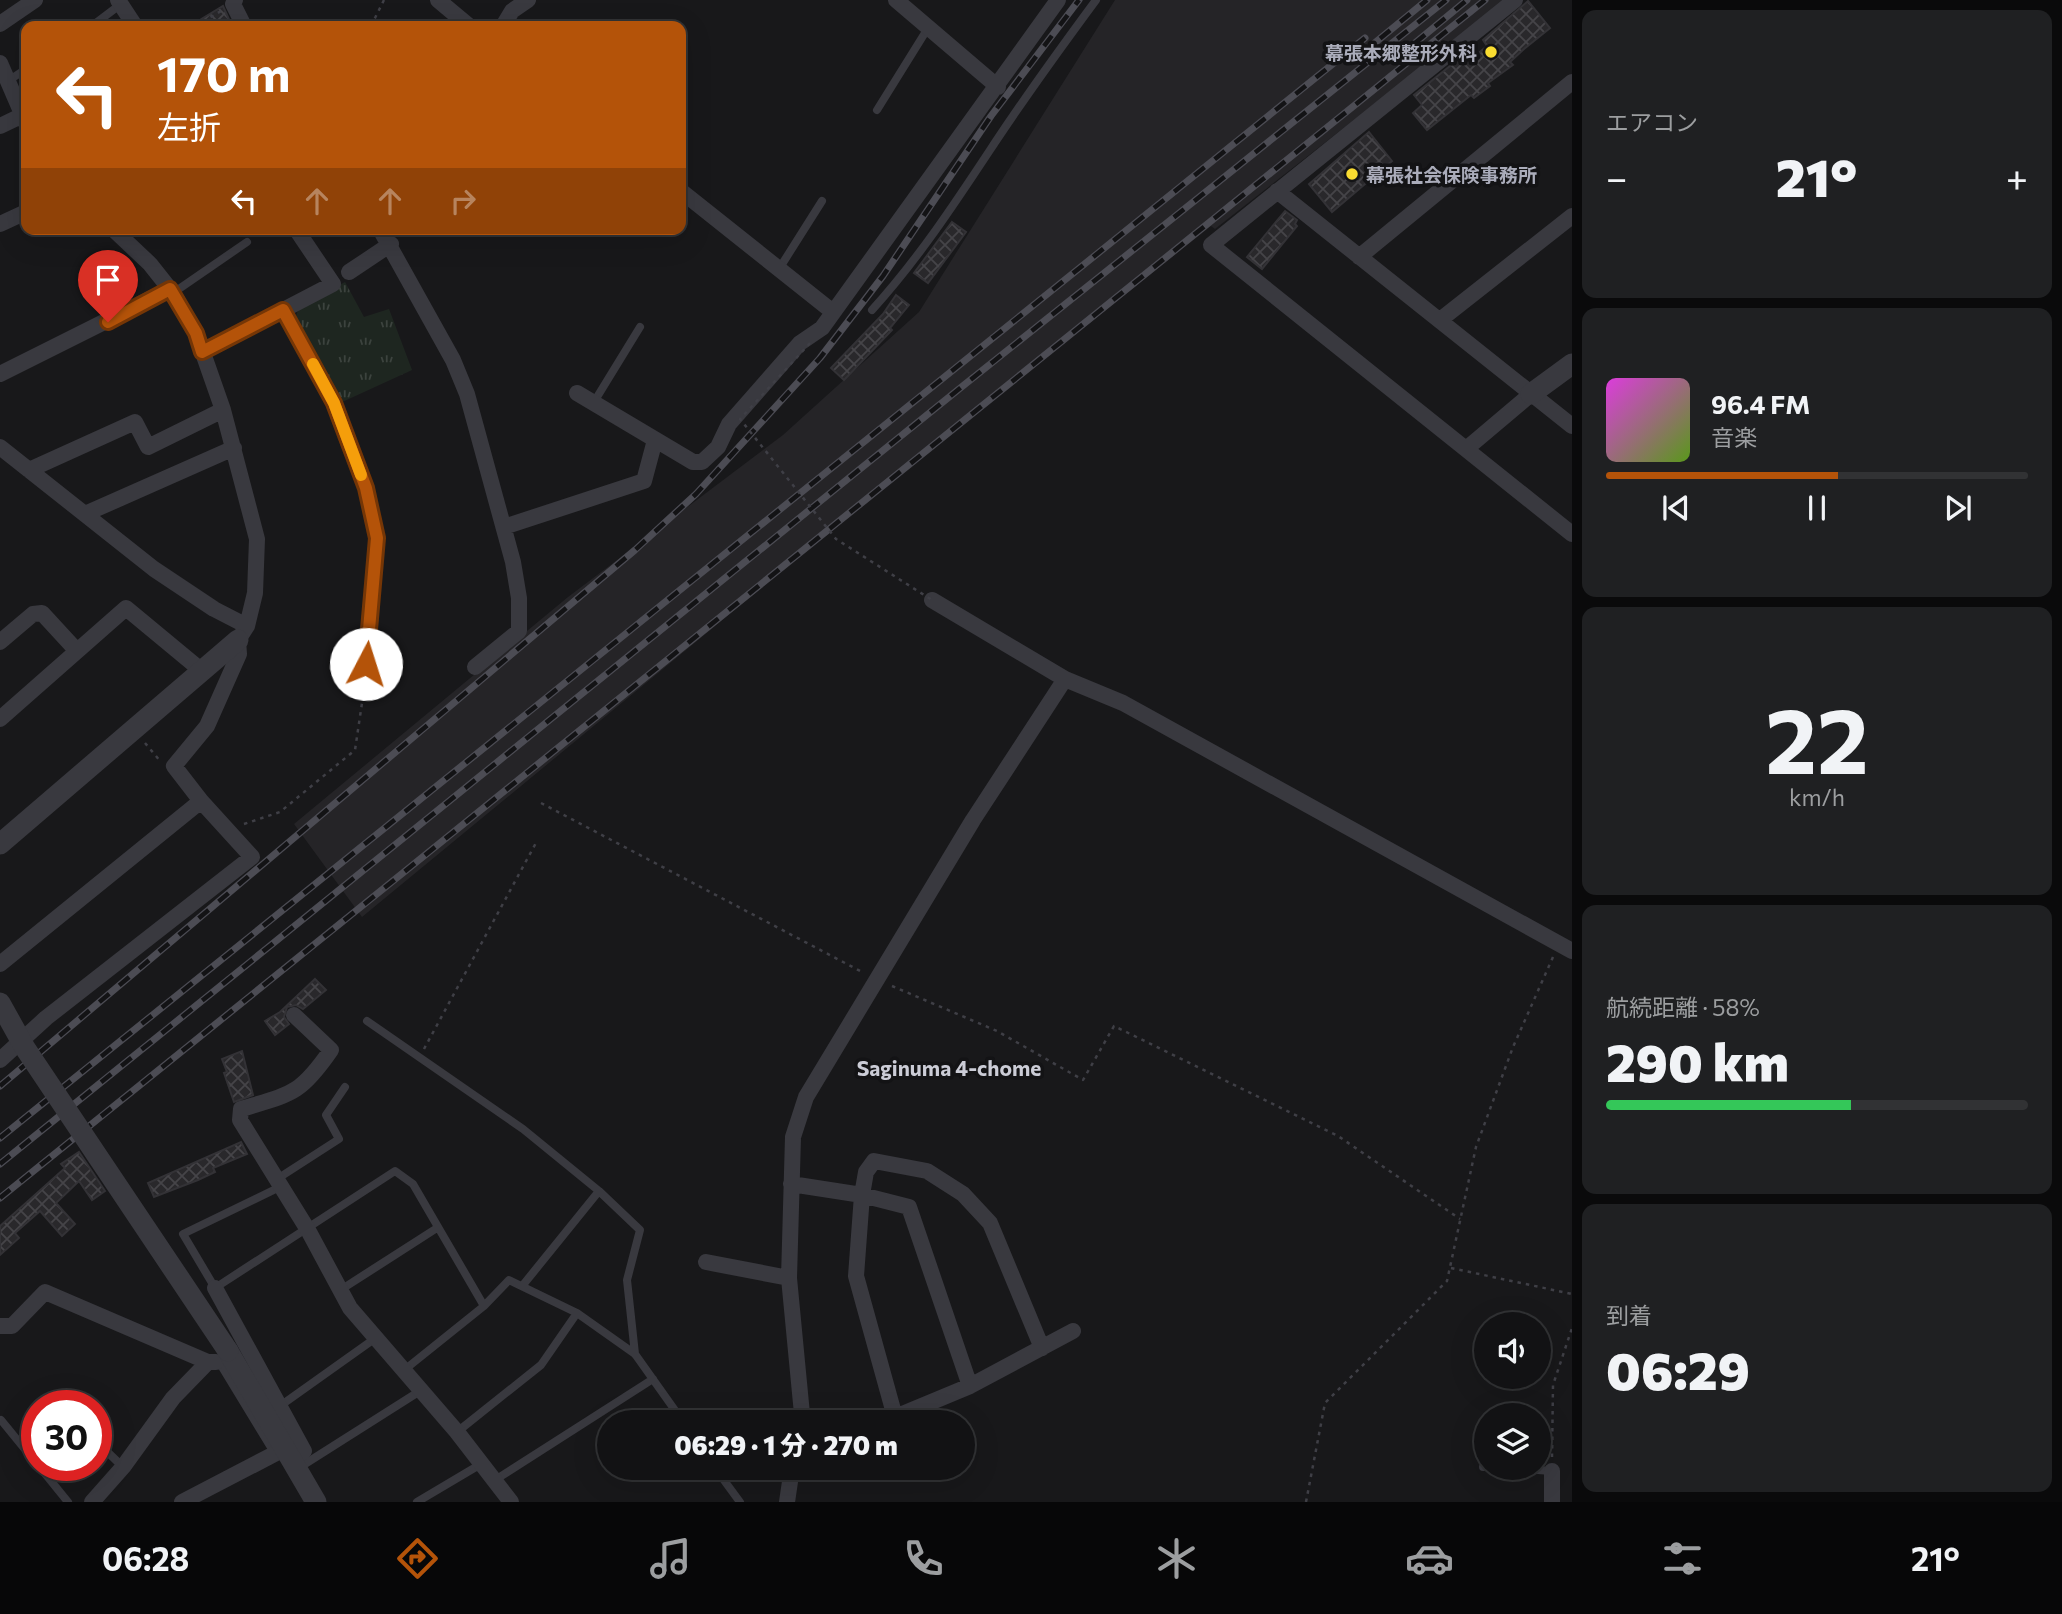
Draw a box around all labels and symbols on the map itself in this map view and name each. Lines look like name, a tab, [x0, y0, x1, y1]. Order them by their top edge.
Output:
place label: 幕張本郷整形外科	[1325, 41, 1477, 64]
marker: 幕張本郷整形外科	[1483, 44, 1499, 60]
place label: 幕張社会保険事務所	[1366, 163, 1537, 186]
marker: 幕張社会保険事務所	[1344, 166, 1360, 182]
pin	[78, 250, 138, 322]
position arrow	[329, 627, 403, 701]
district label: Saginuma 4-chome	[857, 1055, 1041, 1080]
speed limit sign: 30	[21, 1390, 112, 1481]

